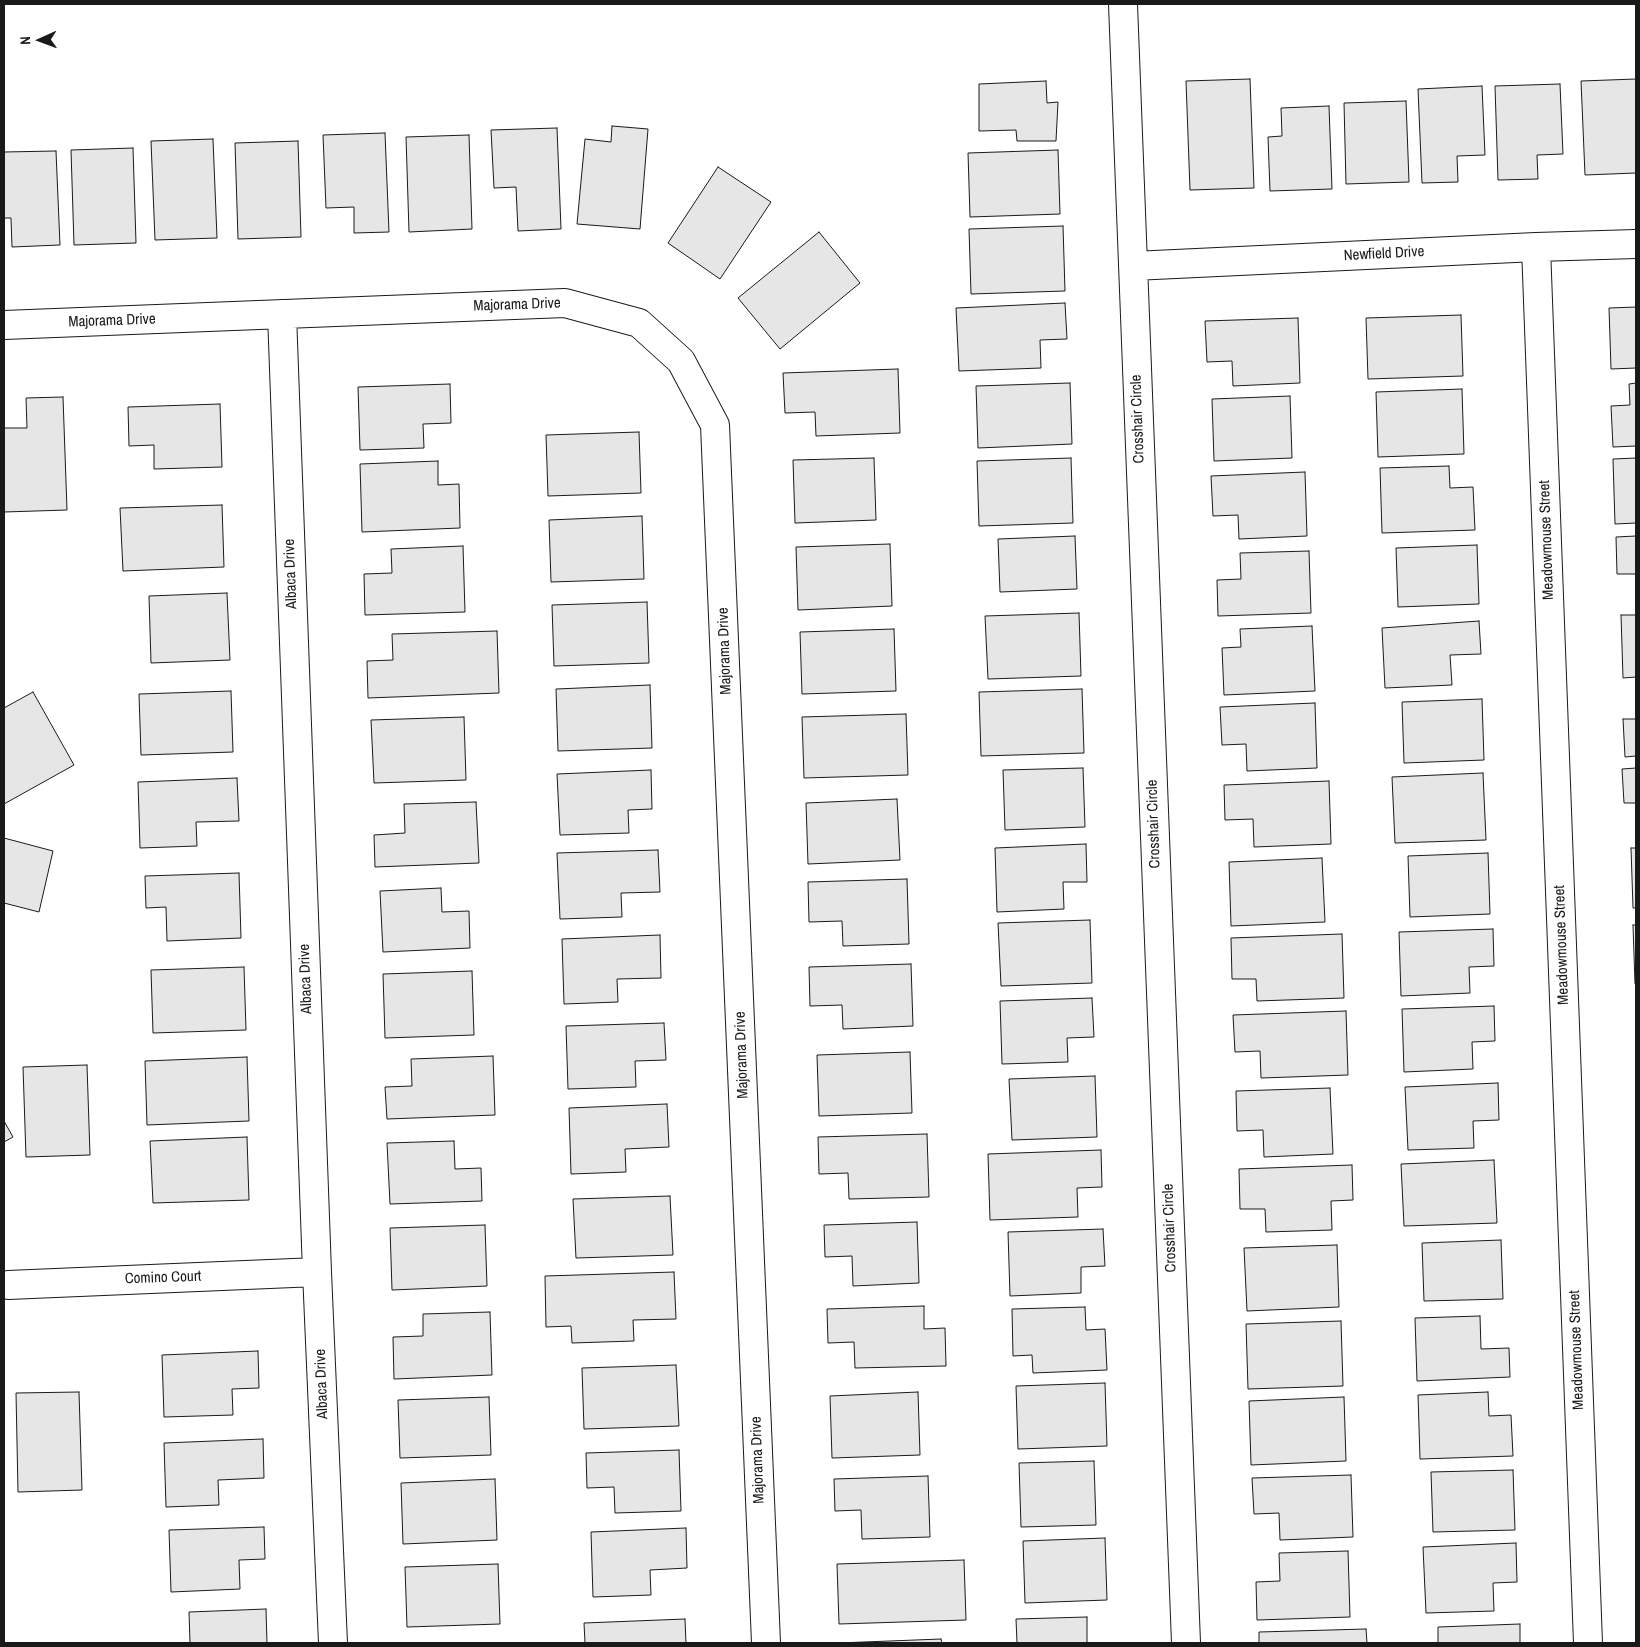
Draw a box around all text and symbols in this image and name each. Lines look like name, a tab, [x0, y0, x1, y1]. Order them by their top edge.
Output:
north arrow	[15, 15, 65, 65]
text: N	[16, 36, 34, 45]
street label: Newfield Drive	[1343, 243, 1425, 265]
street label: Majorama Drive	[473, 294, 561, 316]
street label: Majorama Drive	[68, 310, 156, 332]
street label: Crosshair Circle	[1127, 374, 1149, 464]
street label: Meadowmouse Street	[1536, 480, 1558, 600]
street label: Albaca Drive	[281, 539, 301, 609]
street label: Majorama Drive	[714, 607, 736, 695]
street label: Crosshair Circle	[1143, 779, 1165, 869]
street label: Meadowmouse Street	[1551, 885, 1573, 1005]
street label: Albaca Drive	[296, 944, 316, 1014]
street label: Majorama Drive	[731, 1011, 753, 1099]
street label: Crosshair Circle	[1159, 1183, 1181, 1273]
street label: Comino Court	[124, 1268, 202, 1288]
street label: Meadowmouse Street	[1566, 1290, 1588, 1410]
street label: Albaca Drive	[312, 1349, 332, 1419]
street label: Majorama Drive	[747, 1416, 769, 1504]

